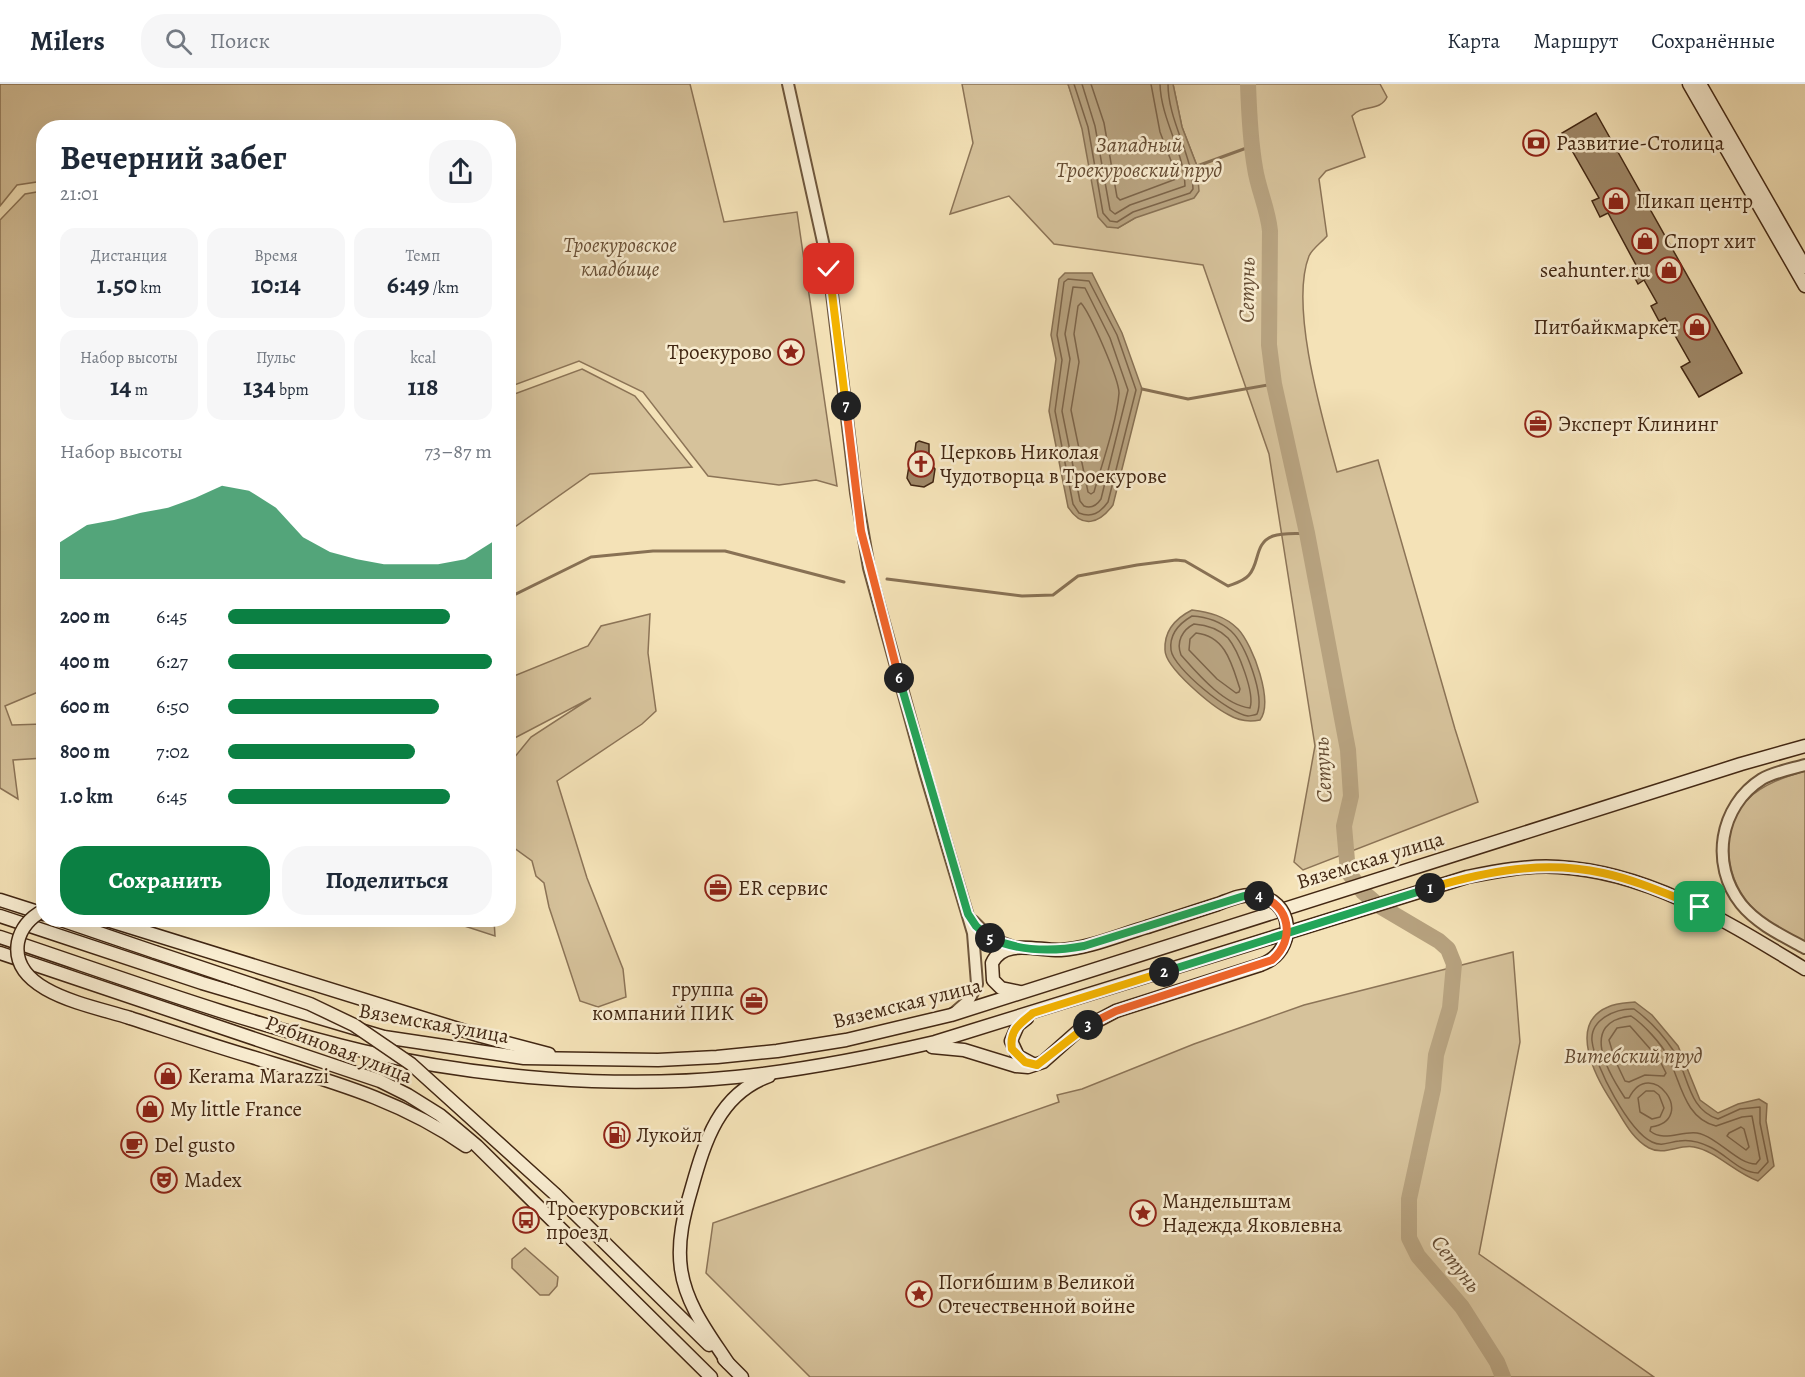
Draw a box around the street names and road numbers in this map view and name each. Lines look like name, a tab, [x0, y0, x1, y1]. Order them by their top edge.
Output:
street label: Вяземская улица	[1293, 824, 1447, 896]
street label: Вяземская улица	[830, 971, 985, 1035]
street label: Вяземская улица	[356, 996, 512, 1050]
street label: Рябиновая улица	[261, 1008, 417, 1090]

